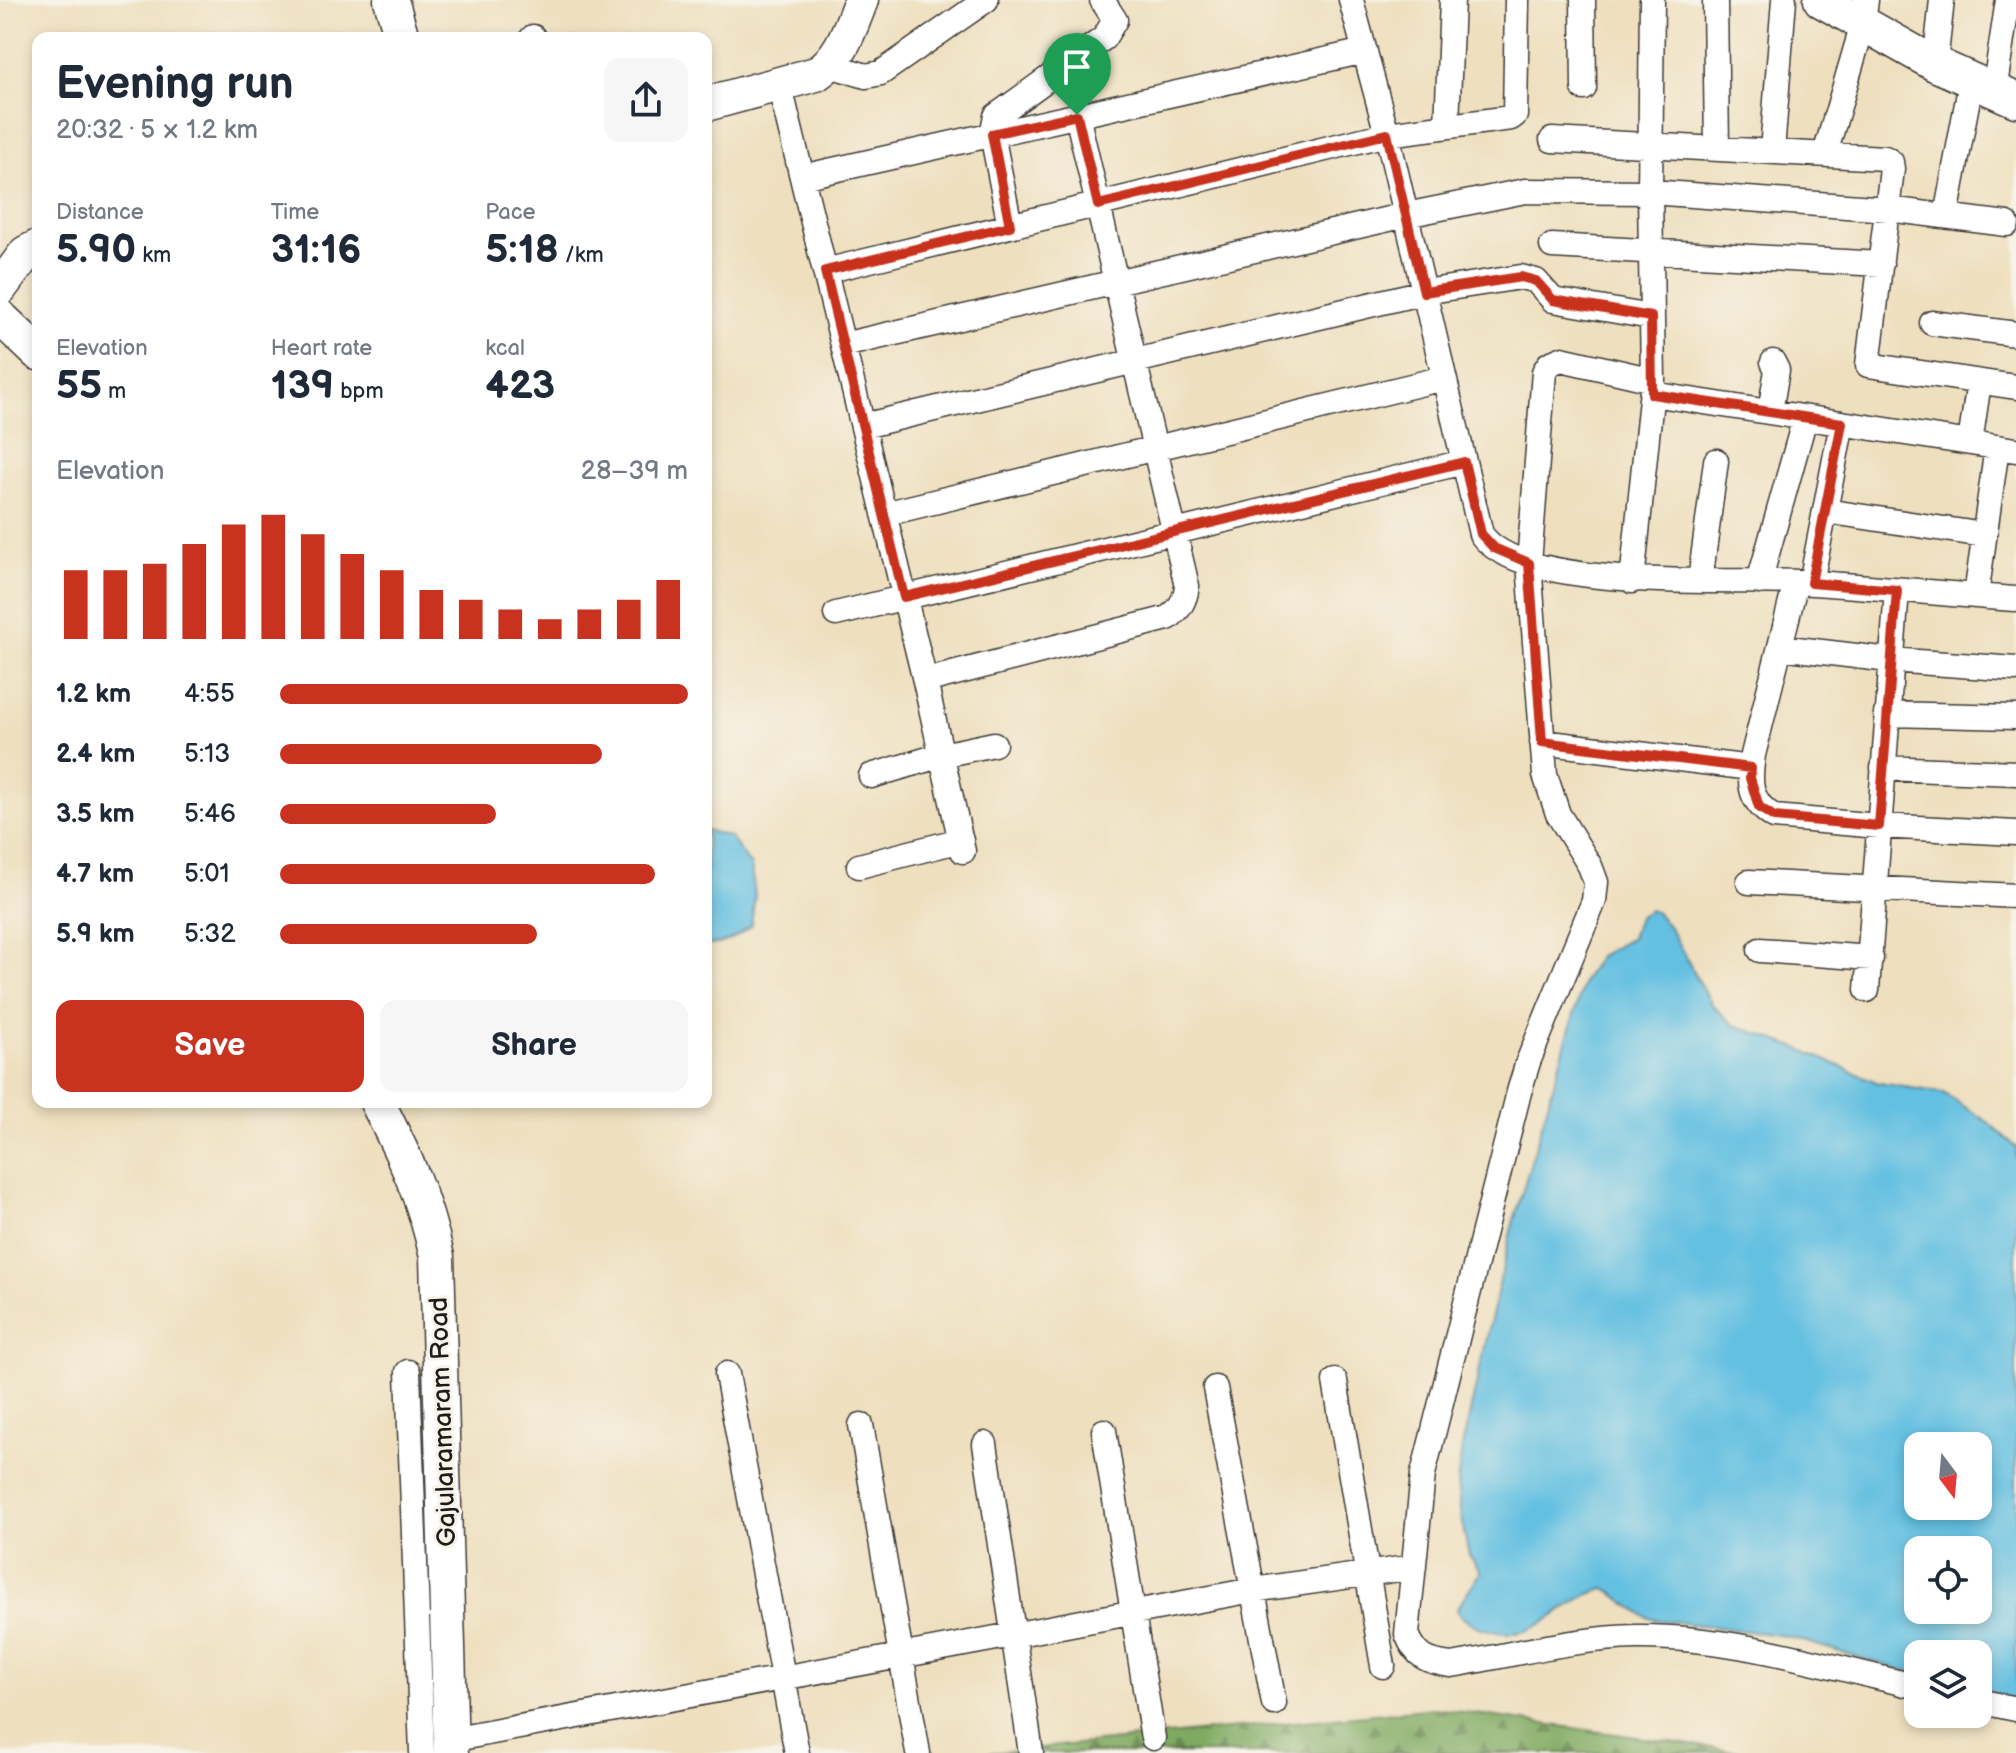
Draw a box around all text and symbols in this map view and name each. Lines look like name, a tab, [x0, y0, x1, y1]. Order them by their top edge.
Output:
pin	[1043, 33, 1111, 115]
icon: arrive	[1055, 45, 1099, 89]
text: Evening run	[56, 58, 293, 111]
button: share	[604, 58, 688, 142]
text: 20:32 · 5 × 1.2 km	[56, 115, 258, 146]
text: Distance	[56, 199, 144, 226]
text: Time	[271, 199, 319, 226]
text: Pace	[485, 199, 536, 226]
text: 5.90	[56, 226, 136, 274]
text: 31:16	[271, 226, 362, 274]
text: 5:18	[485, 226, 559, 274]
text: km	[136, 242, 171, 269]
text: /km	[559, 242, 604, 269]
text: Elevation	[56, 335, 148, 362]
text: Heart rate	[271, 335, 372, 362]
text: kcal	[485, 335, 525, 362]
text: 55	[56, 362, 102, 410]
text: 139	[271, 362, 334, 410]
text: 423	[485, 362, 555, 410]
text: m	[102, 378, 126, 405]
text: bpm	[334, 378, 384, 405]
text: Elevation	[56, 456, 164, 487]
text: 28–39 m	[581, 456, 688, 487]
text: 1.2 km	[56, 679, 131, 710]
text: 4:55	[184, 679, 235, 710]
text: 2.4 km	[56, 739, 135, 770]
text: 5:13	[184, 739, 230, 770]
text: 3.5 km	[56, 799, 135, 830]
text: 5:46	[184, 799, 236, 830]
text: 4.7 km	[56, 859, 134, 890]
text: 5:01	[184, 859, 230, 890]
text: 5.9 km	[56, 919, 135, 950]
text: 5:32	[184, 919, 235, 950]
button: Save	[56, 1000, 364, 1092]
button: Share	[380, 1000, 688, 1092]
street label: Gajularamaram Road	[424, 1296, 463, 1547]
north arrow	[1904, 1432, 1992, 1520]
map controls	[1904, 1432, 1992, 1728]
button: locate	[1904, 1536, 1992, 1624]
button: layers	[1904, 1640, 1992, 1728]

